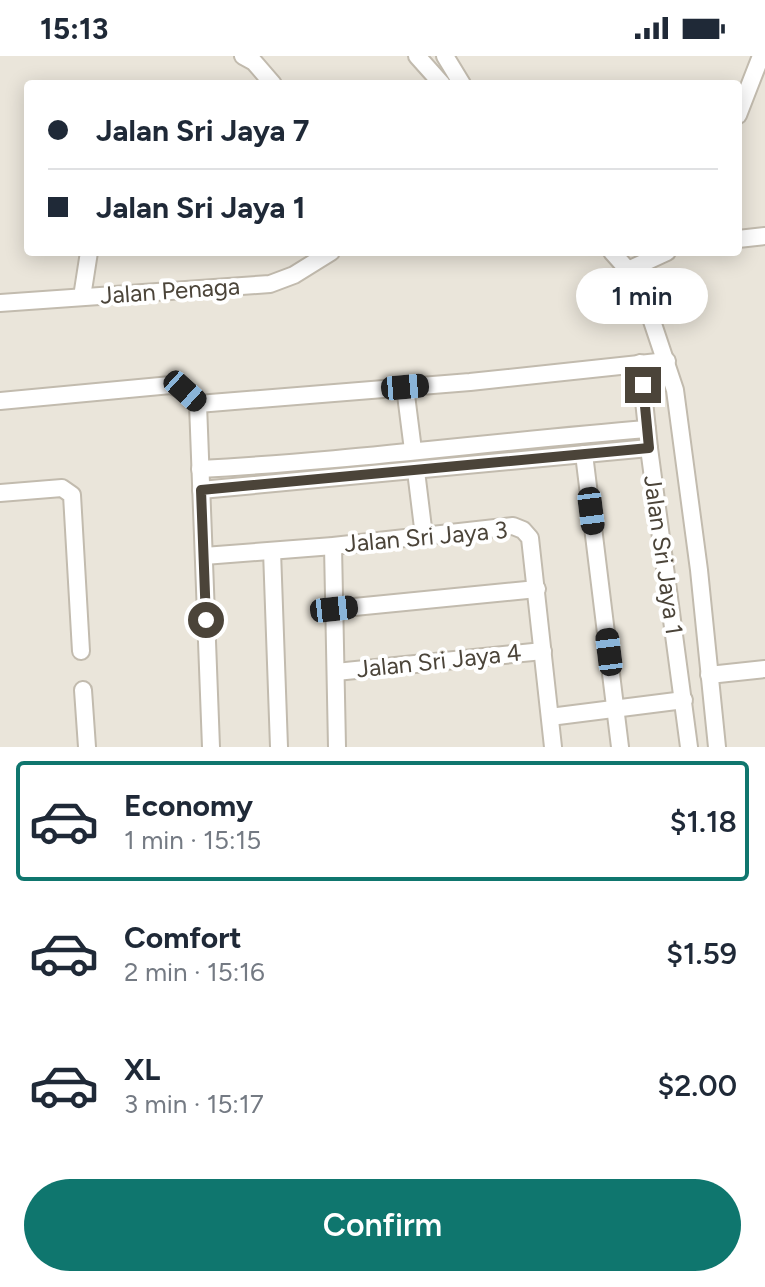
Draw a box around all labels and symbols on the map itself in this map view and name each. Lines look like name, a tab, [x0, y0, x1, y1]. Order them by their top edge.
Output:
callout: 1 min	[577, 269, 709, 325]
street label: Jalan Penaga	[99, 271, 241, 310]
car	[159, 366, 211, 416]
route end	[625, 367, 661, 403]
car	[380, 373, 430, 401]
street label: Jalan Sri Jaya 1	[638, 473, 689, 636]
car	[576, 486, 606, 536]
street label: Jalan Sri Jaya 3	[343, 515, 509, 558]
car	[309, 595, 359, 623]
route start	[188, 602, 224, 638]
car	[594, 627, 624, 677]
street label: Jalan Sri Jaya 4	[355, 637, 523, 684]

